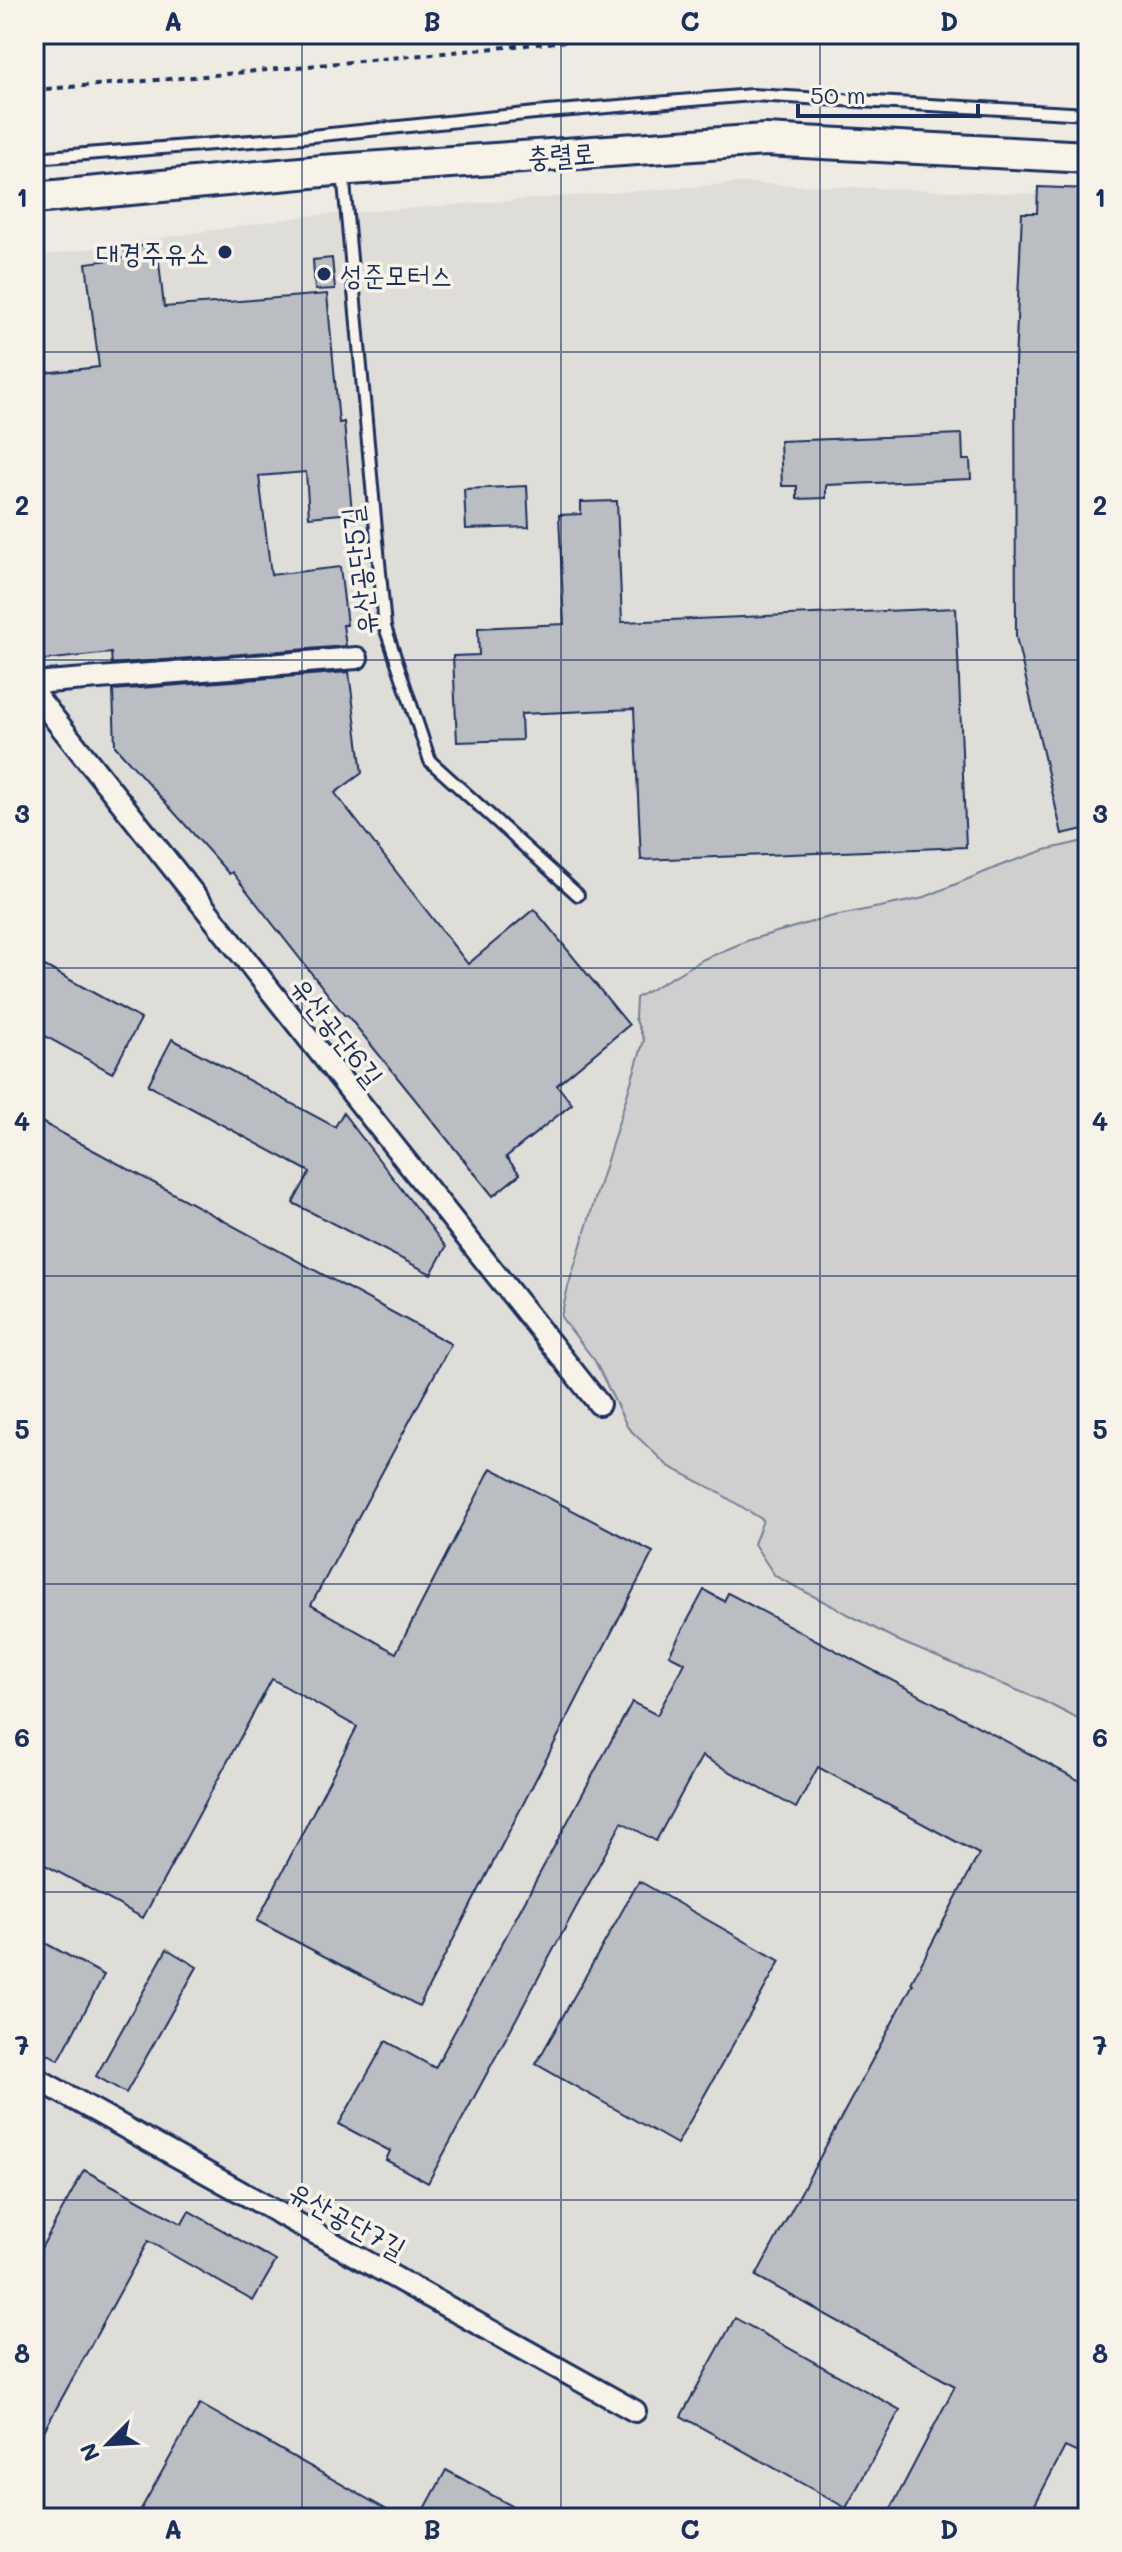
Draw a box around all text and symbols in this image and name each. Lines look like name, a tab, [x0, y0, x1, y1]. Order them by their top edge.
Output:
text: A	[164, 4, 182, 38]
text: B	[423, 4, 441, 38]
text: C	[680, 4, 700, 38]
text: D	[940, 4, 958, 38]
scale bar	[798, 68, 978, 118]
text: 50 m	[810, 79, 866, 110]
street label: 충렬로	[526, 134, 596, 174]
text: 1	[16, 180, 28, 214]
text: 1	[1094, 180, 1106, 214]
place label: 대경주유소	[96, 234, 209, 270]
marker: 대경주유소	[216, 243, 234, 261]
place label: 성준모터스	[340, 256, 453, 292]
marker: 성준모터스	[315, 265, 333, 283]
text: 2	[15, 488, 29, 522]
text: 2	[1093, 488, 1107, 522]
street label: 유산공단5길	[332, 505, 384, 637]
text: 3	[14, 796, 30, 830]
text: 3	[1092, 796, 1108, 830]
street label: 유산공단6길	[284, 969, 392, 1093]
text: 4	[14, 1104, 30, 1138]
text: 4	[1092, 1104, 1108, 1138]
text: 5	[14, 1412, 30, 1446]
text: 5	[1092, 1412, 1108, 1446]
text: 6	[14, 1720, 30, 1754]
text: 6	[1092, 1720, 1108, 1754]
text: 7	[15, 2028, 29, 2062]
text: 7	[1093, 2028, 1107, 2062]
street label: 유산공단7길	[283, 2172, 413, 2266]
text: 8	[14, 2336, 30, 2370]
text: 8	[1092, 2336, 1108, 2370]
north arrow	[68, 2404, 148, 2484]
text: N	[73, 2439, 106, 2466]
text: A	[164, 2512, 182, 2546]
text: B	[423, 2512, 441, 2546]
text: C	[680, 2512, 700, 2546]
text: D	[940, 2512, 958, 2546]

